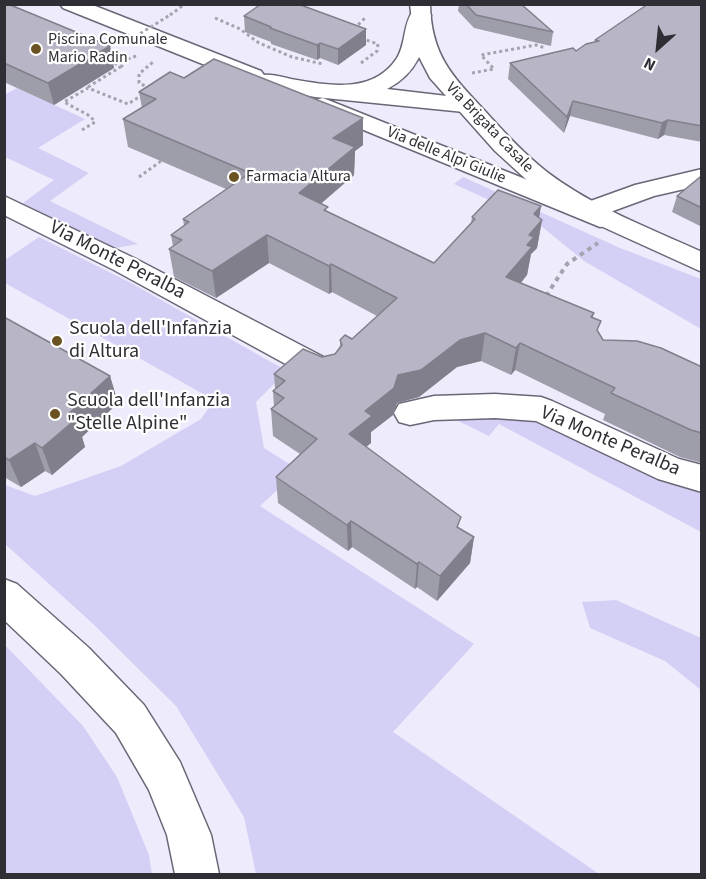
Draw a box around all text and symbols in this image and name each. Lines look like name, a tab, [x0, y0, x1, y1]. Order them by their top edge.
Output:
north arrow	[628, 18, 688, 78]
place label: Piscina Comunale Mario Radin	[48, 30, 168, 68]
marker: Piscina Comunale Mario Radin	[29, 42, 43, 56]
text: N	[640, 52, 660, 76]
street label: Via Brigata Casale	[441, 79, 537, 177]
street label: Via delle Alpi Giulie	[384, 123, 508, 189]
place label: Farmacia Altura	[246, 167, 351, 187]
marker: Farmacia Altura	[227, 170, 241, 184]
street label: Via Monte Peralba	[45, 216, 189, 306]
place label: Scuola dell'Infanzia di Altura	[69, 318, 232, 365]
marker: Scuola dell'Infanzia di Altura	[50, 334, 64, 348]
place label: Scuola dell'Infanzia "Stelle Alpine"	[67, 390, 230, 437]
street label: Via Monte Peralba	[537, 402, 683, 482]
marker: Scuola dell'Infanzia "Stelle Alpine"	[48, 407, 62, 421]

